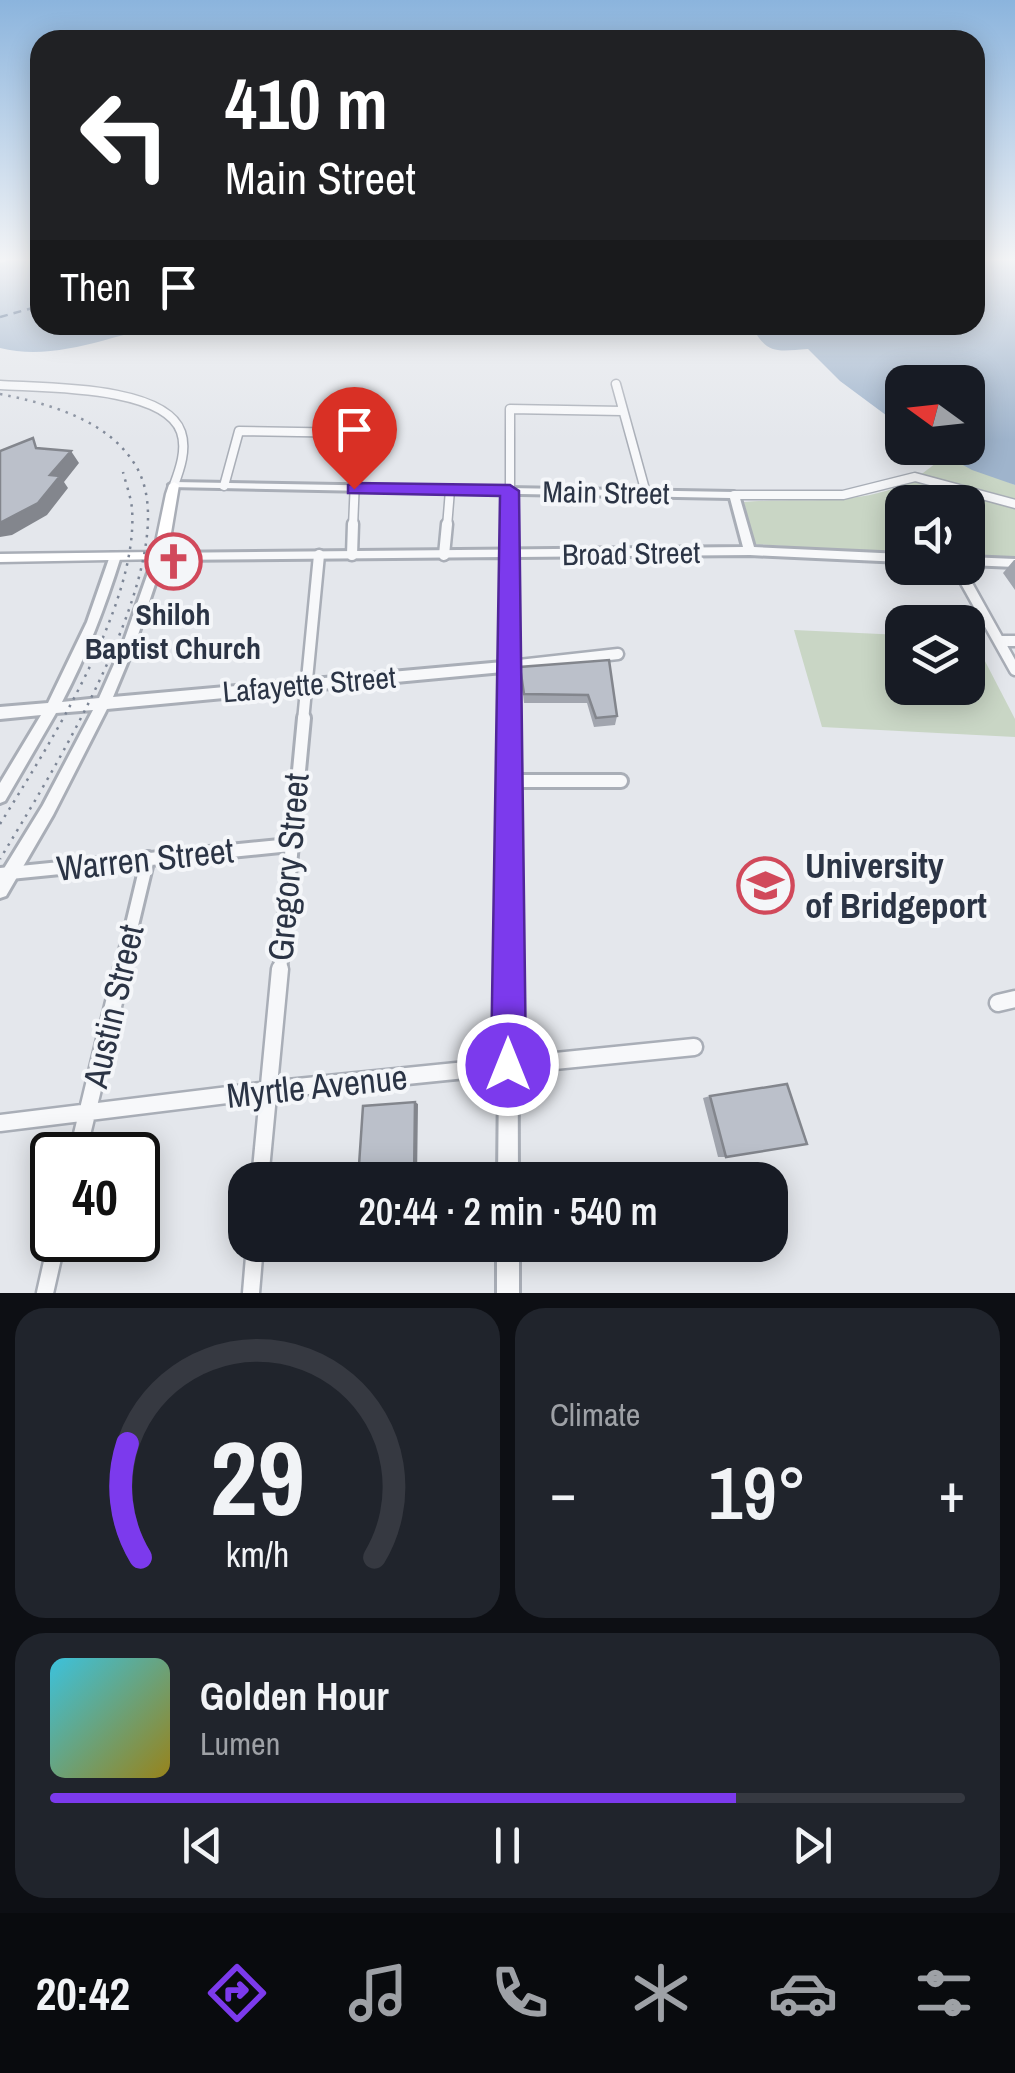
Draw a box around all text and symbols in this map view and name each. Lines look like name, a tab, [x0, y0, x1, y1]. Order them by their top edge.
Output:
text: 410 m	[225, 57, 388, 151]
icon: left	[60, 70, 190, 200]
text: Main Street	[225, 147, 416, 208]
icon: arrive	[151, 260, 206, 315]
text: Then	[60, 262, 131, 313]
north arrow	[885, 365, 985, 465]
map controls	[885, 365, 985, 705]
pin	[312, 387, 397, 490]
icon: arrive	[327, 402, 382, 457]
street label: Main Street	[542, 471, 670, 513]
button: sound	[885, 485, 985, 585]
church icon: Shiloh Baptist Church	[143, 531, 203, 591]
street label: Broad Street	[562, 532, 701, 574]
place label: Shiloh Baptist Church	[85, 594, 261, 668]
button: layers	[885, 605, 985, 705]
street label: Lafayette Street	[221, 656, 397, 711]
street label: Gregory Street	[256, 771, 320, 963]
street label: Warren Street	[54, 826, 236, 892]
place label: University of Bridgeport	[805, 842, 987, 929]
school or university icon: University of Bridgeport	[736, 855, 796, 915]
street label: Austin Street	[71, 920, 155, 1093]
position arrow	[456, 1013, 560, 1117]
street label: Myrtle Avenue	[224, 1053, 410, 1119]
speed limit sign: 40	[30, 1132, 160, 1262]
text: 20:44 · 2 min · 540 m	[358, 1186, 658, 1237]
text: Climate	[550, 1393, 640, 1436]
text: 29	[210, 1407, 305, 1547]
text: 19°	[708, 1441, 807, 1542]
text: −	[550, 1455, 576, 1529]
text: +	[939, 1455, 965, 1529]
text: km/h	[226, 1530, 289, 1578]
text: Golden Hour	[200, 1671, 389, 1722]
text: Lumen	[200, 1722, 280, 1765]
icon: previous	[175, 1818, 230, 1873]
icon: pause	[480, 1818, 535, 1873]
icon: next	[785, 1818, 840, 1873]
icon: directions	[202, 1958, 272, 2028]
icon: music	[343, 1958, 413, 2028]
icon: phone	[485, 1958, 555, 2028]
icon: climate	[626, 1958, 696, 2028]
icon: car	[768, 1958, 838, 2028]
icon: filters	[909, 1958, 979, 2028]
text: 20:42	[36, 1963, 130, 2024]

